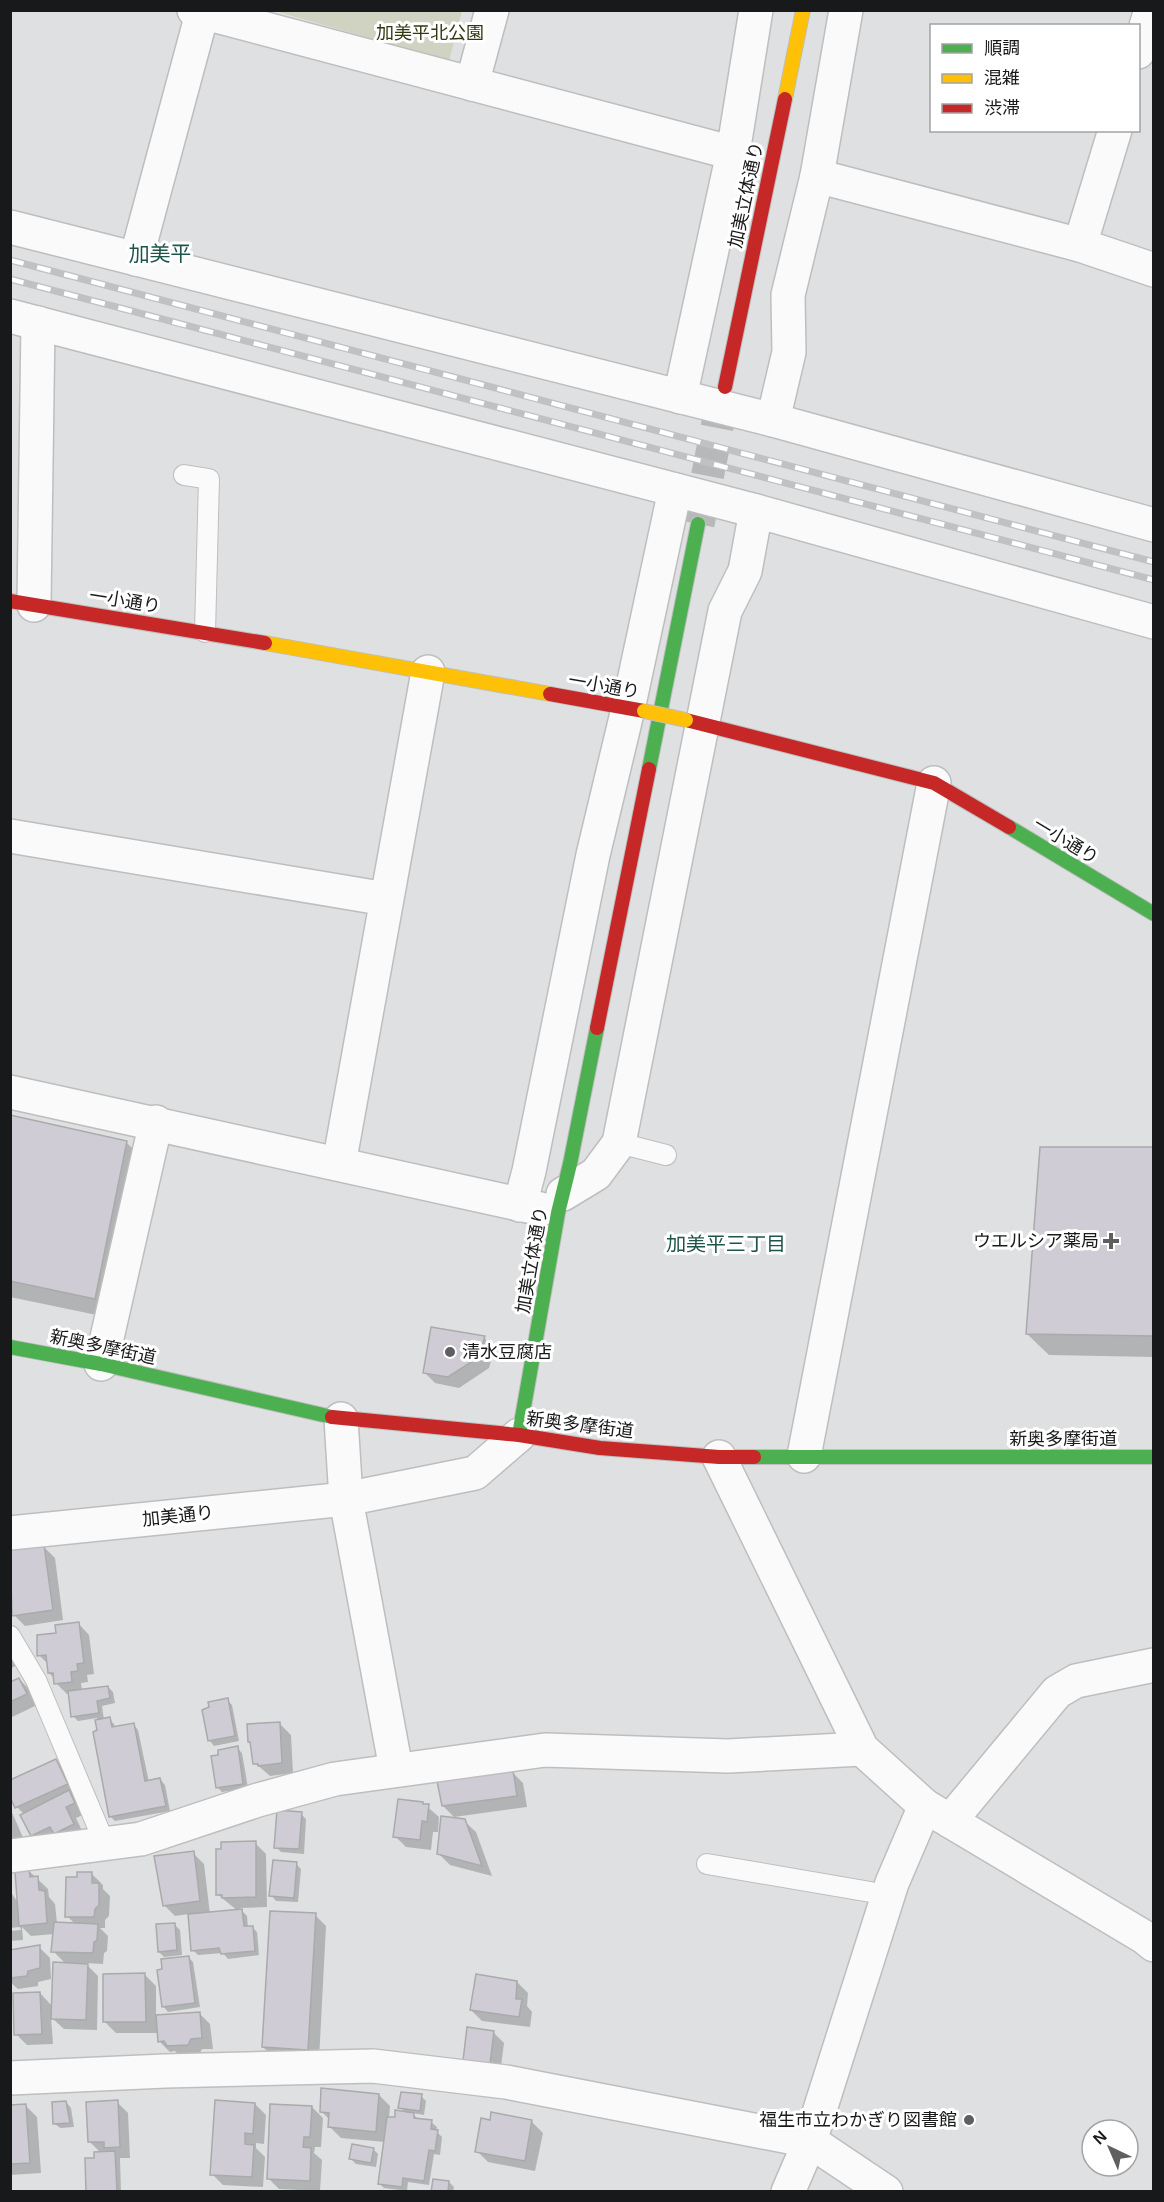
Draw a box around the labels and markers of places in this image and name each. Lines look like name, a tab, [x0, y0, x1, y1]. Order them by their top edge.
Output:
place label: ウエルシア薬局	[973, 1231, 1099, 1251]
marker: ウエルシア薬局	[1104, 1234, 1118, 1248]
place label: 清水豆腐店	[462, 1342, 552, 1362]
marker: 清水豆腐店	[443, 1345, 457, 1359]
place label: 福生市立わかぎり図書館	[759, 2110, 957, 2130]
marker: 福生市立わかぎり図書館	[962, 2113, 976, 2127]

